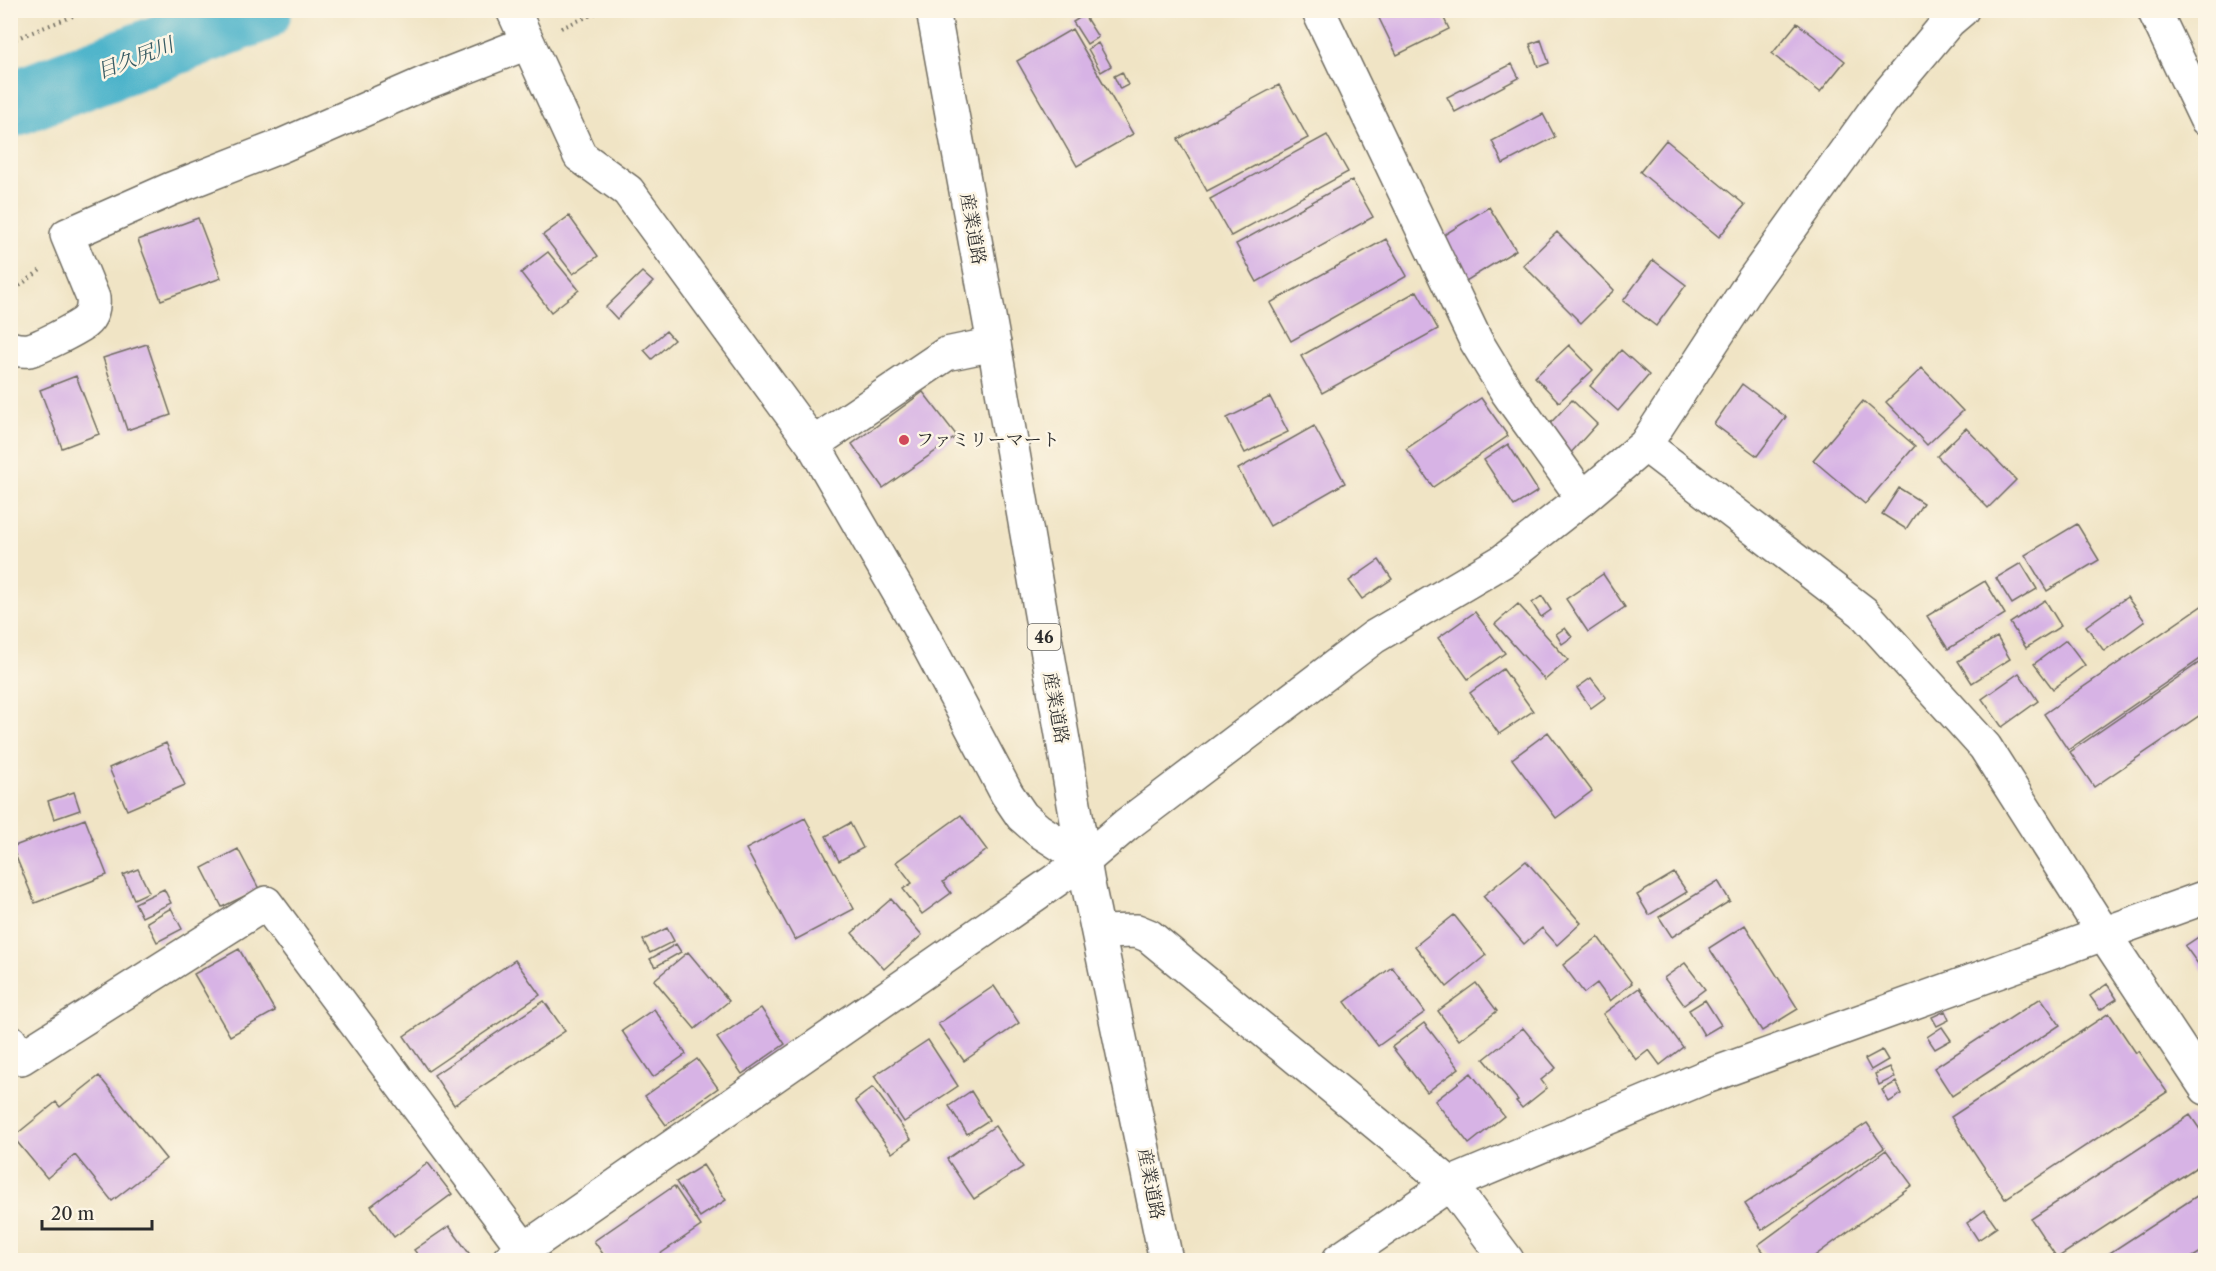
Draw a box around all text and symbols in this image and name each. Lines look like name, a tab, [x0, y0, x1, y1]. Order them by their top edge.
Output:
water label: 目久尻川	[93, 32, 179, 84]
street label: 産業道路	[956, 192, 990, 266]
place label: ファミリーマート	[916, 429, 1060, 451]
marker: ファミリーマート	[897, 433, 911, 447]
road number: 46	[1028, 624, 1060, 650]
street label: 産業道路	[1039, 671, 1073, 745]
street label: 産業道路	[1133, 1147, 1169, 1221]
scale bar	[42, 1193, 152, 1231]
text: 20 m	[51, 1203, 95, 1225]

